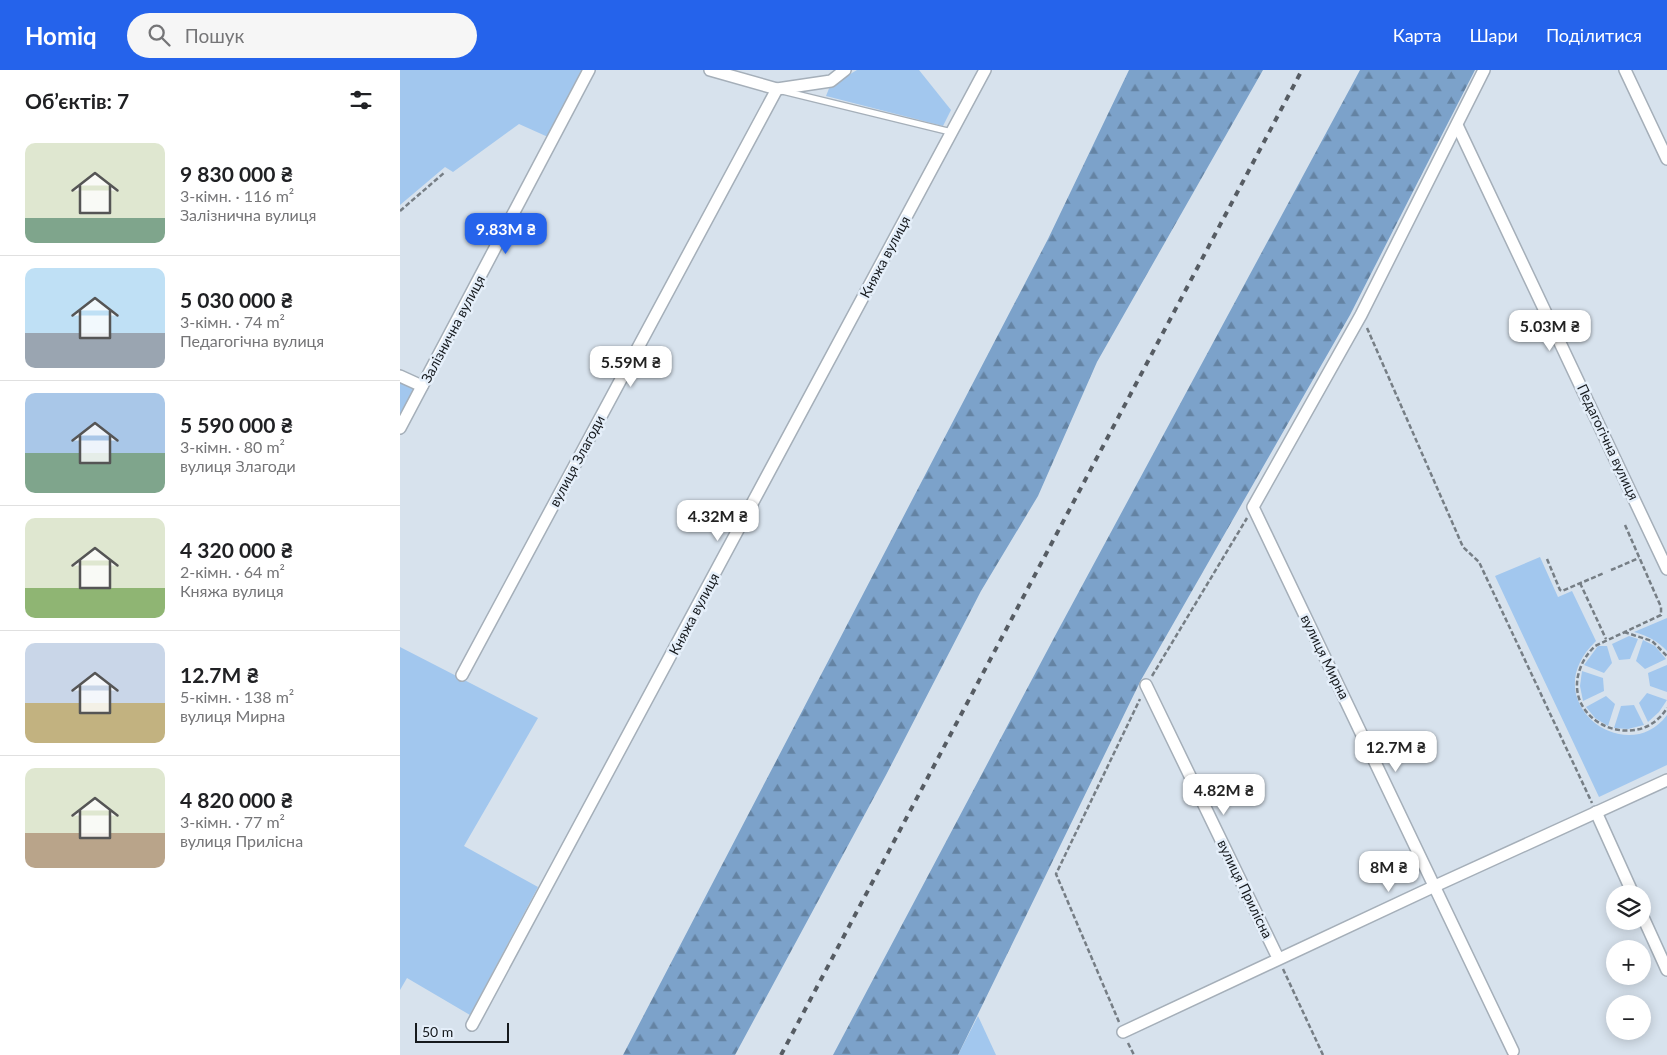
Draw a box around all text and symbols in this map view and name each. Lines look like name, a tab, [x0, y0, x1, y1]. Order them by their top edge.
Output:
search box	[127, 13, 477, 58]
text: Homiq	[25, 21, 97, 50]
icon: search	[145, 21, 173, 49]
text: Пошук	[185, 24, 244, 47]
text: Карта	[1393, 24, 1441, 46]
text: Шари	[1469, 24, 1518, 46]
text: Поділитися	[1546, 24, 1642, 46]
icon: filters	[347, 86, 375, 114]
text: Об’єктів: 7	[25, 88, 129, 113]
text: 9 830 000 ₴	[180, 161, 293, 186]
icon: home	[65, 163, 125, 223]
text: 3-кімн. · 116 m²	[180, 186, 294, 205]
text: Залізнична вулиця	[180, 205, 316, 224]
pin: 9.83M ₴	[460, 212, 552, 255]
street label: Княжа вулиця	[856, 213, 913, 301]
text: 9.83M ₴	[476, 219, 536, 238]
street label: Залізнична вулиця	[417, 272, 488, 385]
text: 5 030 000 ₴	[180, 287, 293, 312]
icon: home	[65, 288, 125, 348]
pin: 5.03M ₴	[1504, 310, 1596, 352]
text: 3-кімн. · 74 m²	[180, 312, 285, 331]
text: 5.03M ₴	[1520, 316, 1580, 335]
text: Педагогічна вулиця	[180, 331, 324, 350]
pin: 5.59M ₴	[585, 346, 677, 388]
text: 5.59M ₴	[601, 352, 661, 371]
street label: Педагогічна вулиця	[1574, 381, 1643, 503]
text: 5 590 000 ₴	[180, 412, 293, 437]
street label: вулиця Злагоди	[545, 412, 608, 509]
icon: home	[65, 413, 125, 473]
text: 3-кімн. · 80 m²	[180, 437, 285, 456]
text: вулиця Злагоди	[180, 456, 296, 475]
pin: 4.32M ₴	[672, 500, 764, 542]
text: 4.32M ₴	[688, 506, 748, 525]
text: 4 320 000 ₴	[180, 537, 293, 562]
icon: home	[65, 538, 125, 598]
text: 2-кімн. · 64 m²	[180, 562, 285, 581]
street label: Княжа вулиця	[665, 570, 722, 658]
text: Княжа вулиця	[180, 581, 284, 600]
street label: вулиця Мирна	[1298, 612, 1353, 702]
text: 12.7M ₴	[180, 662, 259, 687]
icon: home	[65, 663, 125, 723]
text: 5-кімн. · 138 m²	[180, 687, 294, 706]
text: вулиця Мирна	[180, 706, 285, 725]
pin: 12.7M ₴	[1350, 730, 1442, 773]
text: 12.7M ₴	[1366, 737, 1426, 756]
pin: 4.82M ₴	[1178, 774, 1270, 816]
text: 4.82M ₴	[1194, 780, 1254, 799]
text: 4 820 000 ₴	[180, 787, 293, 812]
icon: home	[65, 788, 125, 848]
text: 3-кімн. · 77 m²	[180, 812, 285, 831]
text: вулиця Прилісна	[180, 831, 303, 850]
street label: вулиця Прилісна	[1214, 837, 1277, 941]
pin: 8M ₴	[1359, 850, 1419, 893]
text: 8M ₴	[1370, 857, 1408, 876]
map controls	[1606, 885, 1651, 1040]
button: layers	[1606, 885, 1651, 930]
button: +	[1606, 940, 1651, 985]
button: −	[1606, 995, 1651, 1040]
scale bar	[415, 1020, 509, 1043]
text: 50 m	[422, 1023, 453, 1040]

